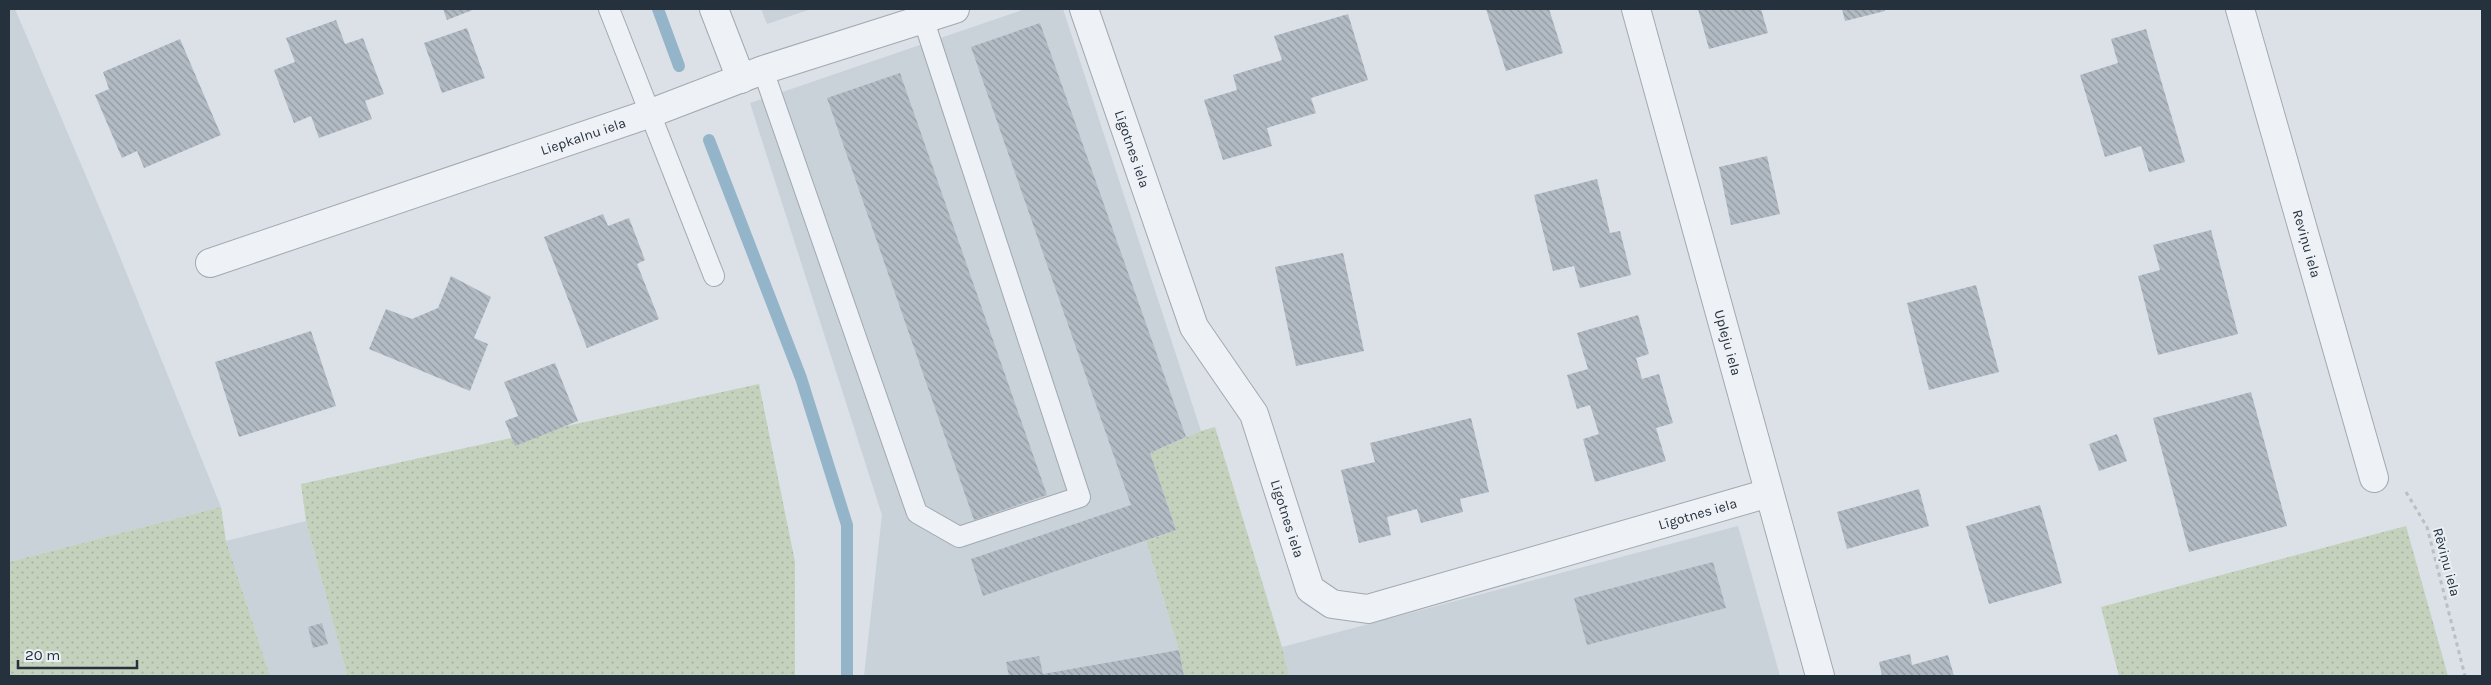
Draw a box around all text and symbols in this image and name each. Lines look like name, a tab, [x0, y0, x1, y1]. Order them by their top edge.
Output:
street label: Līgotnes iela	[1111, 108, 1153, 190]
street label: Liepkalnu iela	[538, 114, 628, 159]
street label: Reviņu iela	[2289, 208, 2324, 280]
street label: Upleju iela	[1710, 308, 1745, 378]
street label: Līgotnes iela	[1267, 478, 1307, 560]
street label: Līgotnes iela	[1657, 495, 1739, 534]
street label: Rēviņu iela	[2429, 526, 2464, 598]
scale bar	[18, 638, 136, 670]
text: 20 m	[25, 646, 60, 664]

